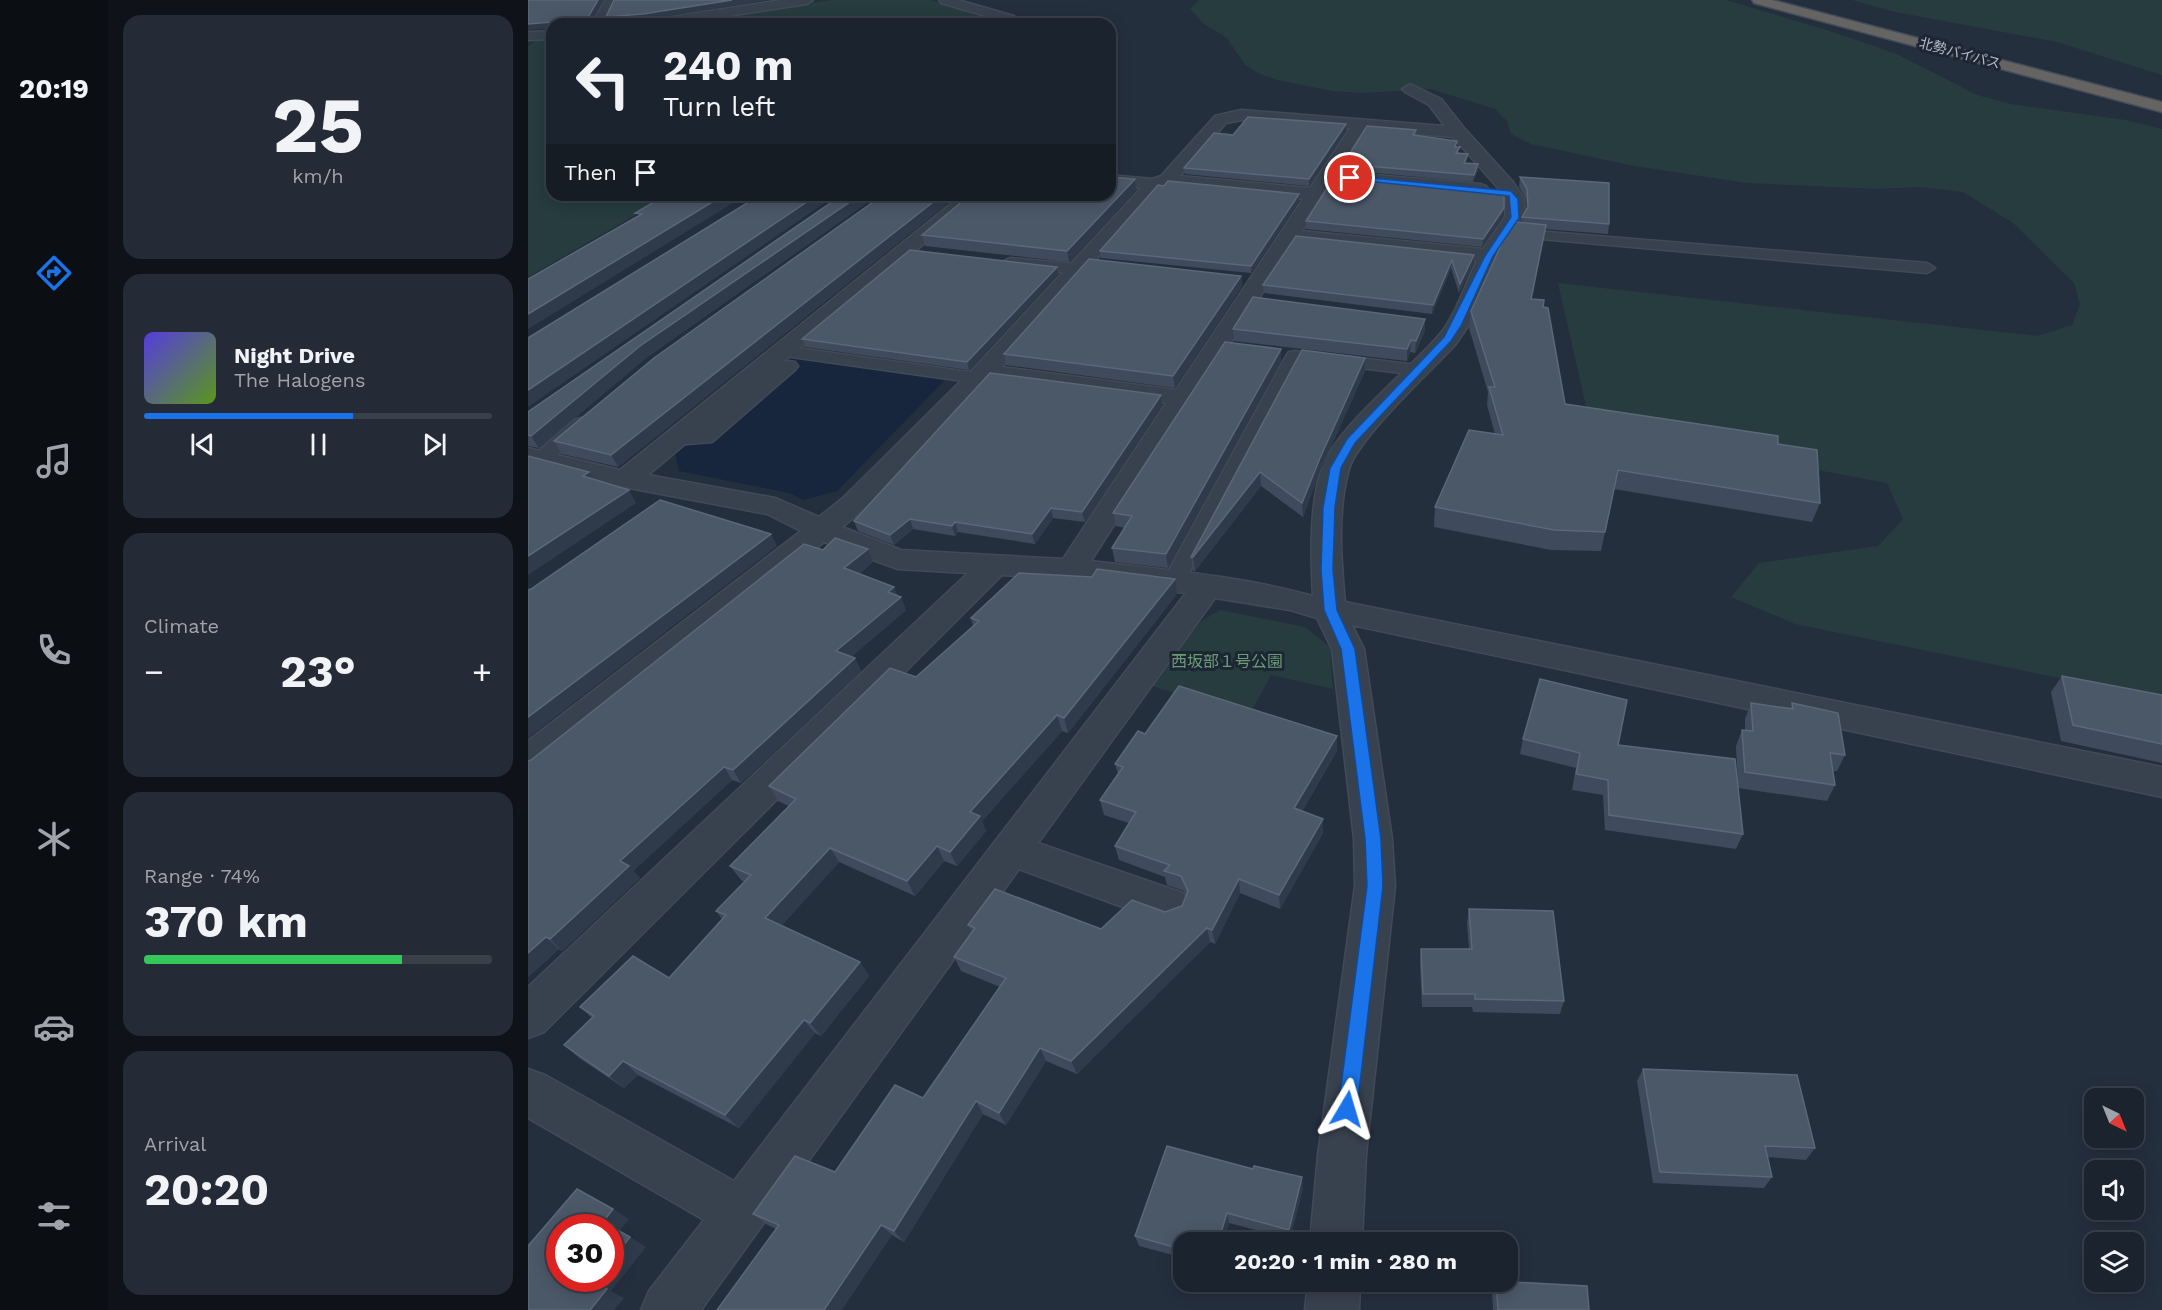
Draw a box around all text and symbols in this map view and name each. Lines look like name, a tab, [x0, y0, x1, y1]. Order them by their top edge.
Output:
street label: 北勢バイパス	[1917, 34, 2003, 72]
text: 240 m	[663, 41, 793, 90]
icon: left	[564, 42, 642, 120]
text: 20:19	[19, 73, 89, 105]
text: 25	[272, 79, 364, 171]
text: Turn left	[663, 91, 775, 123]
pin	[1324, 152, 1375, 203]
icon: arrive	[629, 156, 662, 189]
text: Then	[564, 160, 617, 185]
icon: arrive	[1333, 161, 1366, 194]
text: km/h	[292, 164, 344, 188]
icon: directions	[33, 252, 75, 294]
text: Night Drive	[234, 343, 355, 368]
text: The Halogens	[234, 368, 366, 392]
icon: previous	[186, 428, 219, 461]
icon: pause	[302, 428, 335, 461]
icon: next	[418, 428, 451, 461]
icon: music	[33, 440, 75, 482]
text: Climate	[144, 614, 219, 638]
icon: phone	[33, 629, 75, 671]
text: 23°	[280, 645, 356, 698]
text: −	[144, 652, 164, 691]
text: +	[472, 652, 492, 691]
park label: 西坂部１号公園	[1171, 652, 1283, 671]
icon: climate	[33, 818, 75, 860]
text: Range · 74%	[144, 864, 260, 888]
text: 370 km	[144, 895, 308, 948]
icon: car	[33, 1006, 75, 1048]
position arrow	[1315, 1077, 1379, 1141]
north arrow	[2084, 1088, 2144, 1148]
map controls	[2084, 1088, 2144, 1292]
text: Arrival	[144, 1132, 206, 1156]
button: sound	[2084, 1160, 2144, 1220]
text: 20:20	[144, 1163, 269, 1216]
icon: filters	[33, 1195, 75, 1237]
speed limit sign: 30	[546, 1214, 624, 1292]
button: layers	[2084, 1232, 2144, 1292]
text: 20:20 · 1 min · 280 m	[1234, 1249, 1457, 1274]

